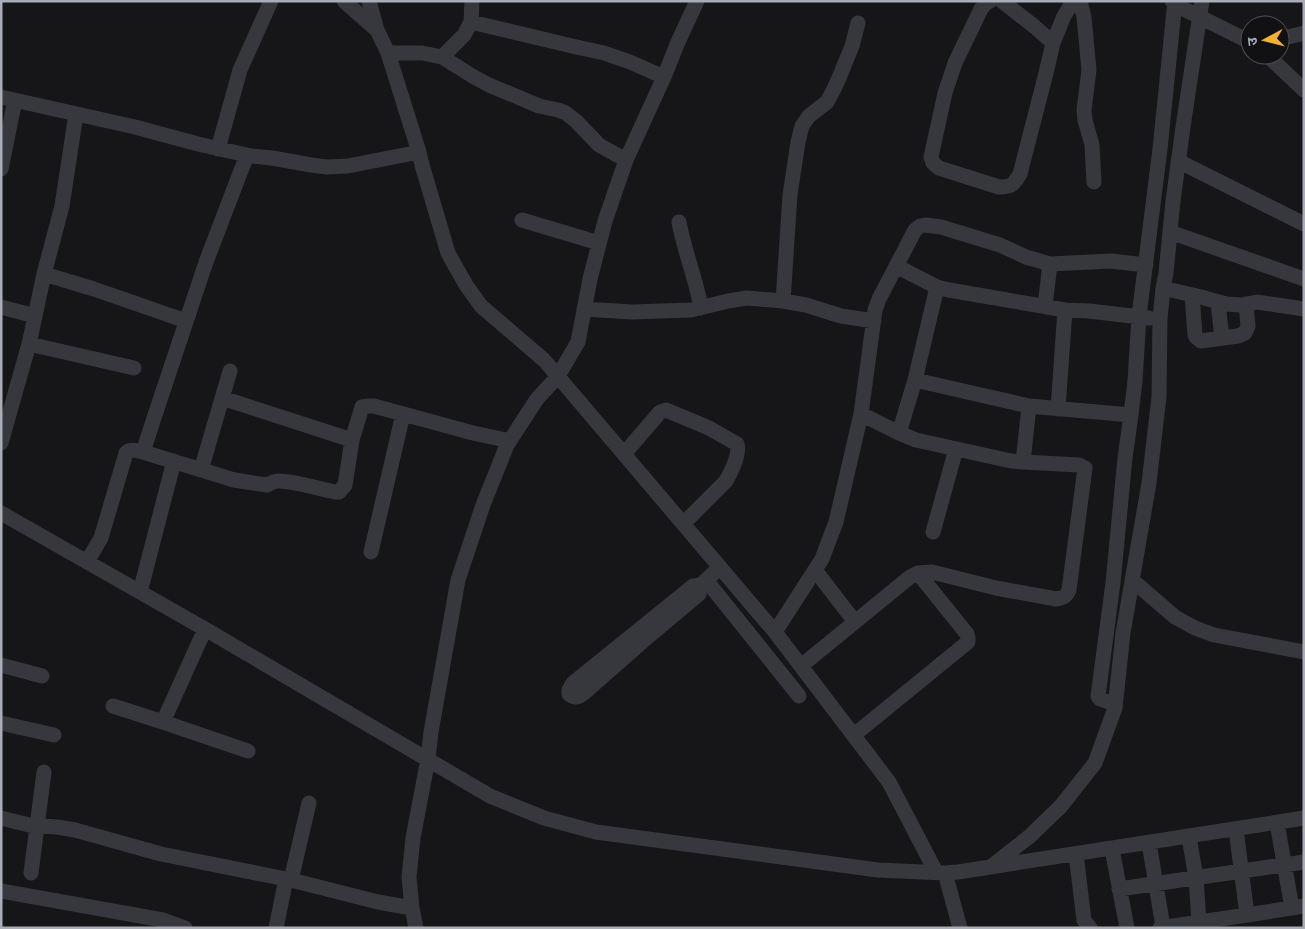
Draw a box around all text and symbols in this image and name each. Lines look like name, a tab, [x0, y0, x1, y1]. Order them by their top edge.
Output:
north arrow	[1240, 15, 1290, 65]
text: उ	[1246, 36, 1261, 46]

